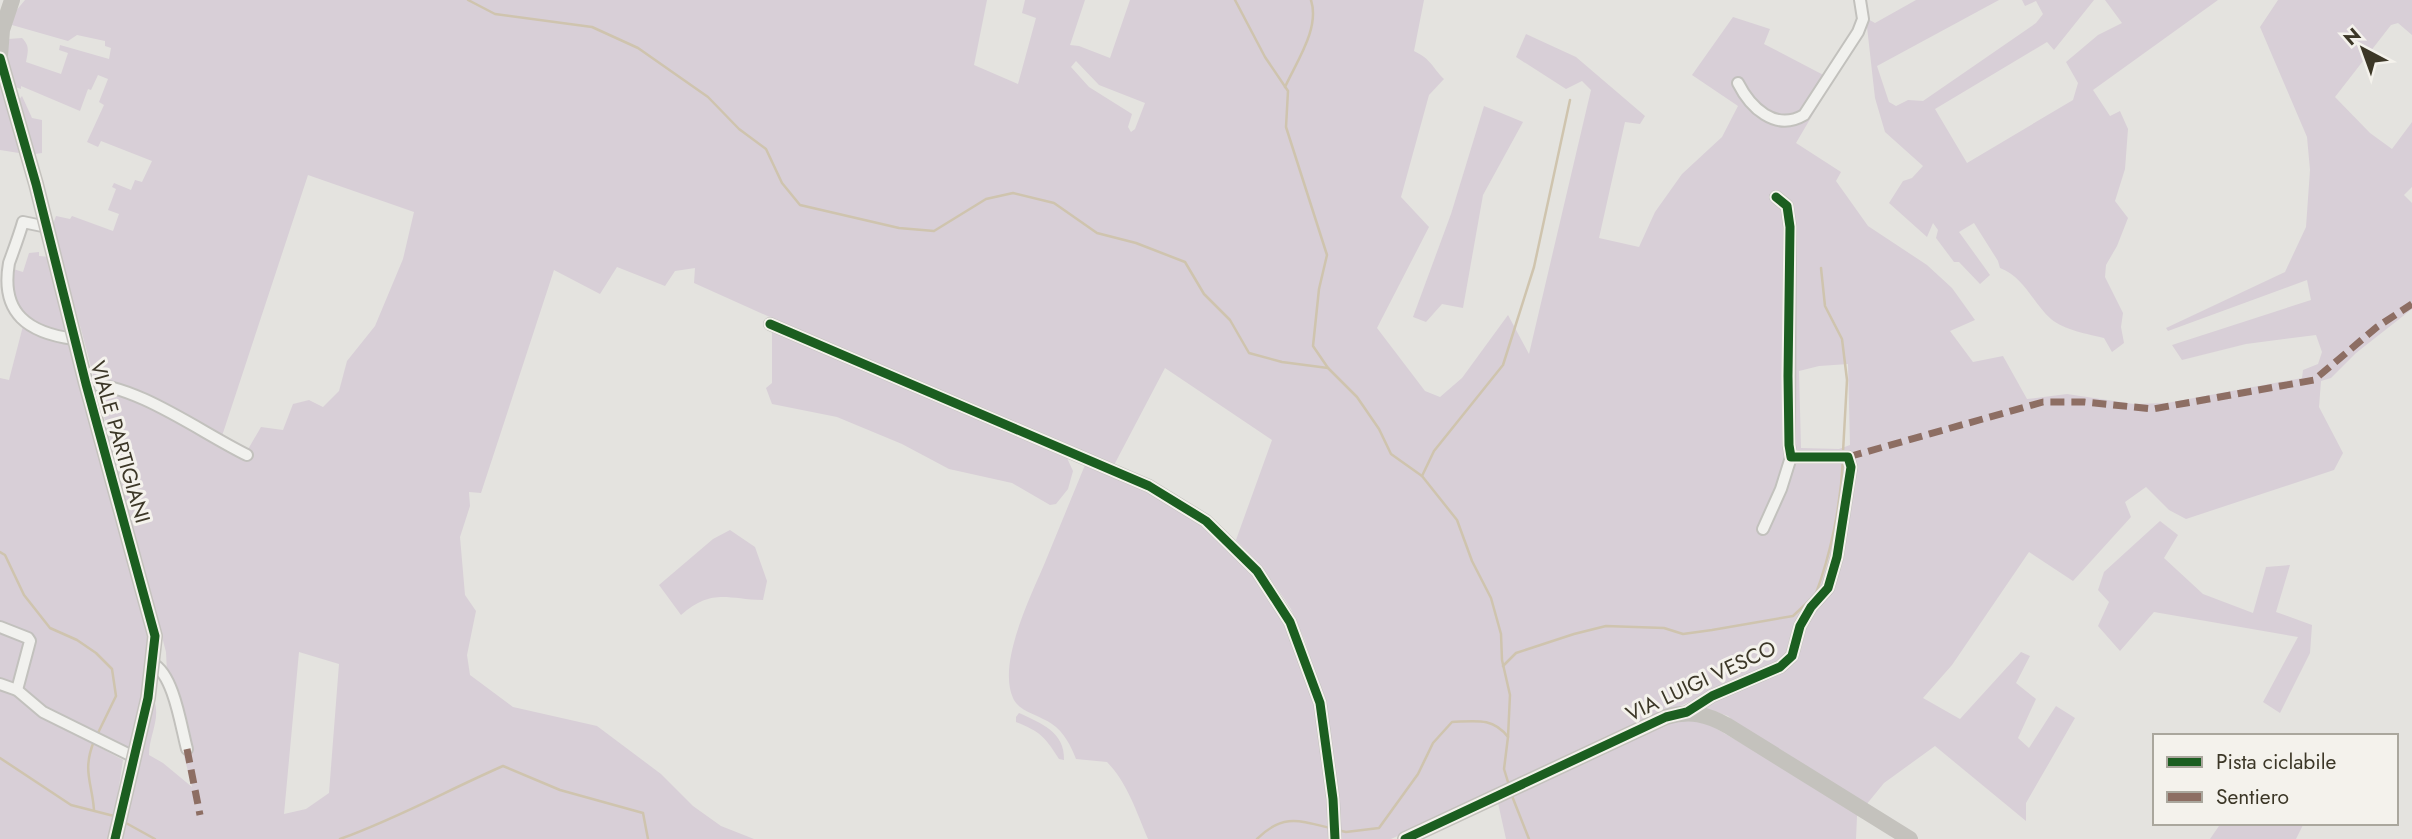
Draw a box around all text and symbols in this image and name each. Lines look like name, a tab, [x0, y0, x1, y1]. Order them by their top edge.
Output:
north arrow	[2328, 14, 2398, 84]
text: N	[2338, 21, 2367, 52]
street label: VIALE PARTIGIANI	[83, 357, 157, 527]
street label: VIA LUIGI VESCO	[1621, 633, 1781, 729]
legend	[2153, 734, 2398, 825]
text: Pista ciclabile	[2216, 747, 2337, 777]
text: Sentiero	[2216, 782, 2289, 812]

